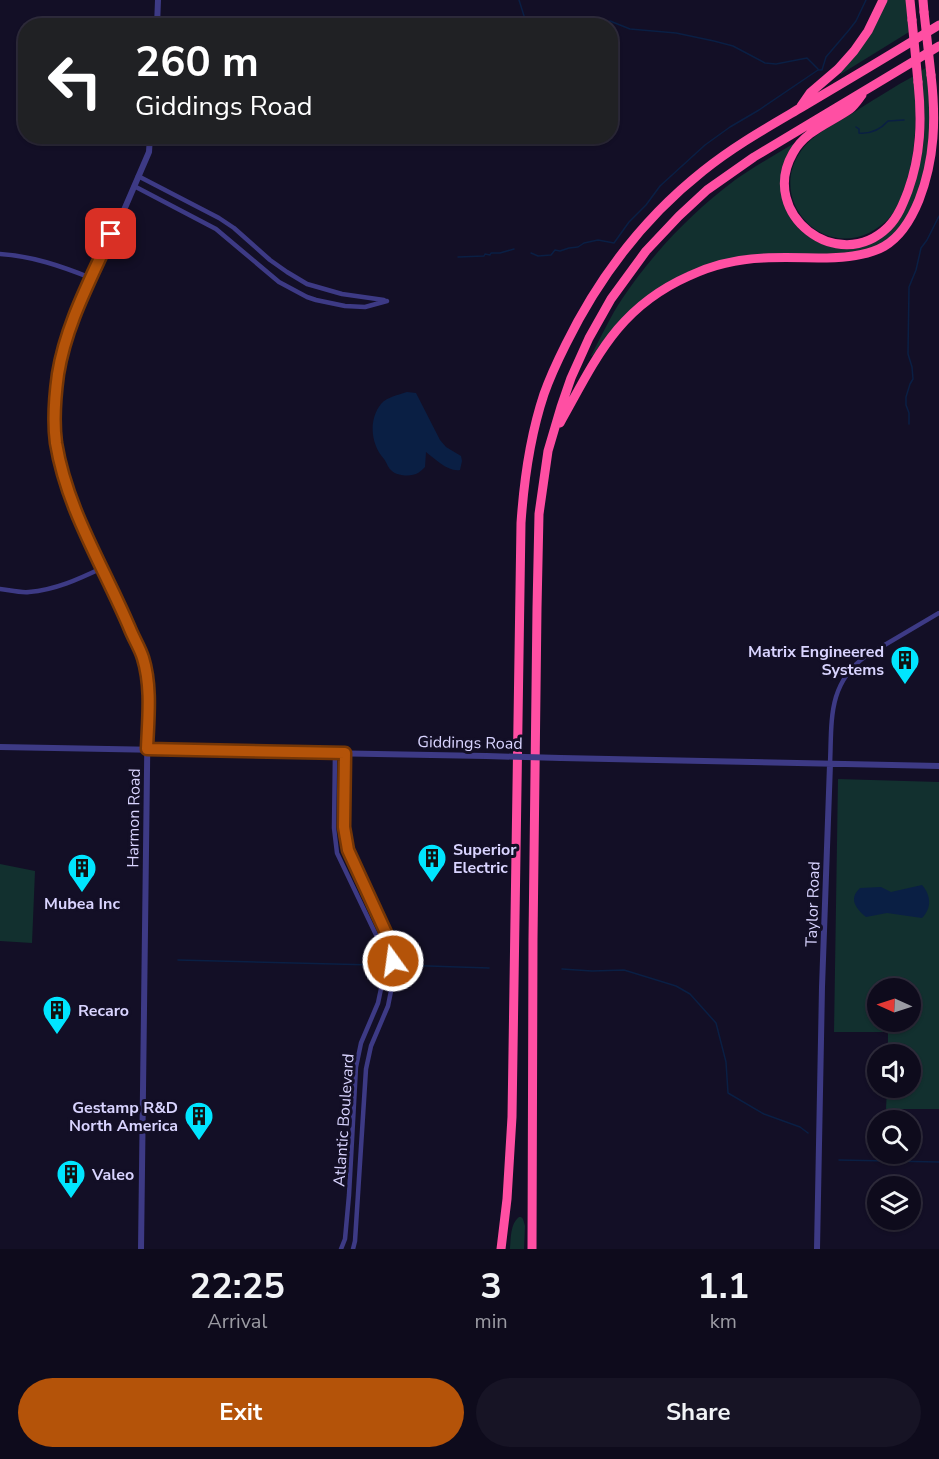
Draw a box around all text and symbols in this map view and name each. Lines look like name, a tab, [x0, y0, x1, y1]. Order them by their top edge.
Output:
text: 260 m	[135, 34, 259, 91]
icon: left	[36, 42, 114, 120]
text: Giddings Road	[135, 88, 313, 125]
pin	[85, 208, 136, 259]
icon: arrive	[94, 217, 127, 250]
place label: Matrix Engineered Systems	[748, 641, 884, 681]
building icon: Matrix Engineered Systems	[889, 644, 921, 686]
street label: Giddings Road	[417, 731, 523, 755]
street label: Harmon Road	[122, 768, 146, 868]
place label: Superior Electric	[453, 839, 517, 879]
building icon: Superior Electric	[416, 842, 448, 884]
building icon: Mubea Inc	[66, 852, 98, 894]
street label: Taylor Road	[801, 861, 825, 947]
place label: Mubea Inc	[44, 893, 120, 915]
position arrow	[361, 929, 425, 993]
north arrow	[867, 978, 921, 1032]
map controls	[867, 978, 921, 1230]
building icon: Recaro	[41, 994, 73, 1036]
place label: Recaro	[78, 1000, 129, 1022]
button: sound	[867, 1044, 921, 1098]
street label: Atlantic Boulevard	[328, 1053, 360, 1187]
place label: Gestamp R&D North America	[69, 1097, 178, 1137]
building icon: Gestamp R&D North America	[183, 1100, 215, 1142]
button: search	[867, 1110, 921, 1164]
building icon: Valeo	[55, 1158, 87, 1200]
place label: Valeo	[91, 1164, 134, 1186]
button: layers	[867, 1176, 921, 1230]
text: 22:25	[190, 1262, 285, 1311]
text: 3	[480, 1262, 502, 1311]
text: 1.1	[697, 1262, 749, 1311]
text: Arrival	[207, 1308, 267, 1335]
text: min	[475, 1308, 508, 1335]
text: km	[710, 1308, 737, 1335]
button: Exit	[18, 1378, 464, 1447]
button: Share	[476, 1378, 921, 1447]

